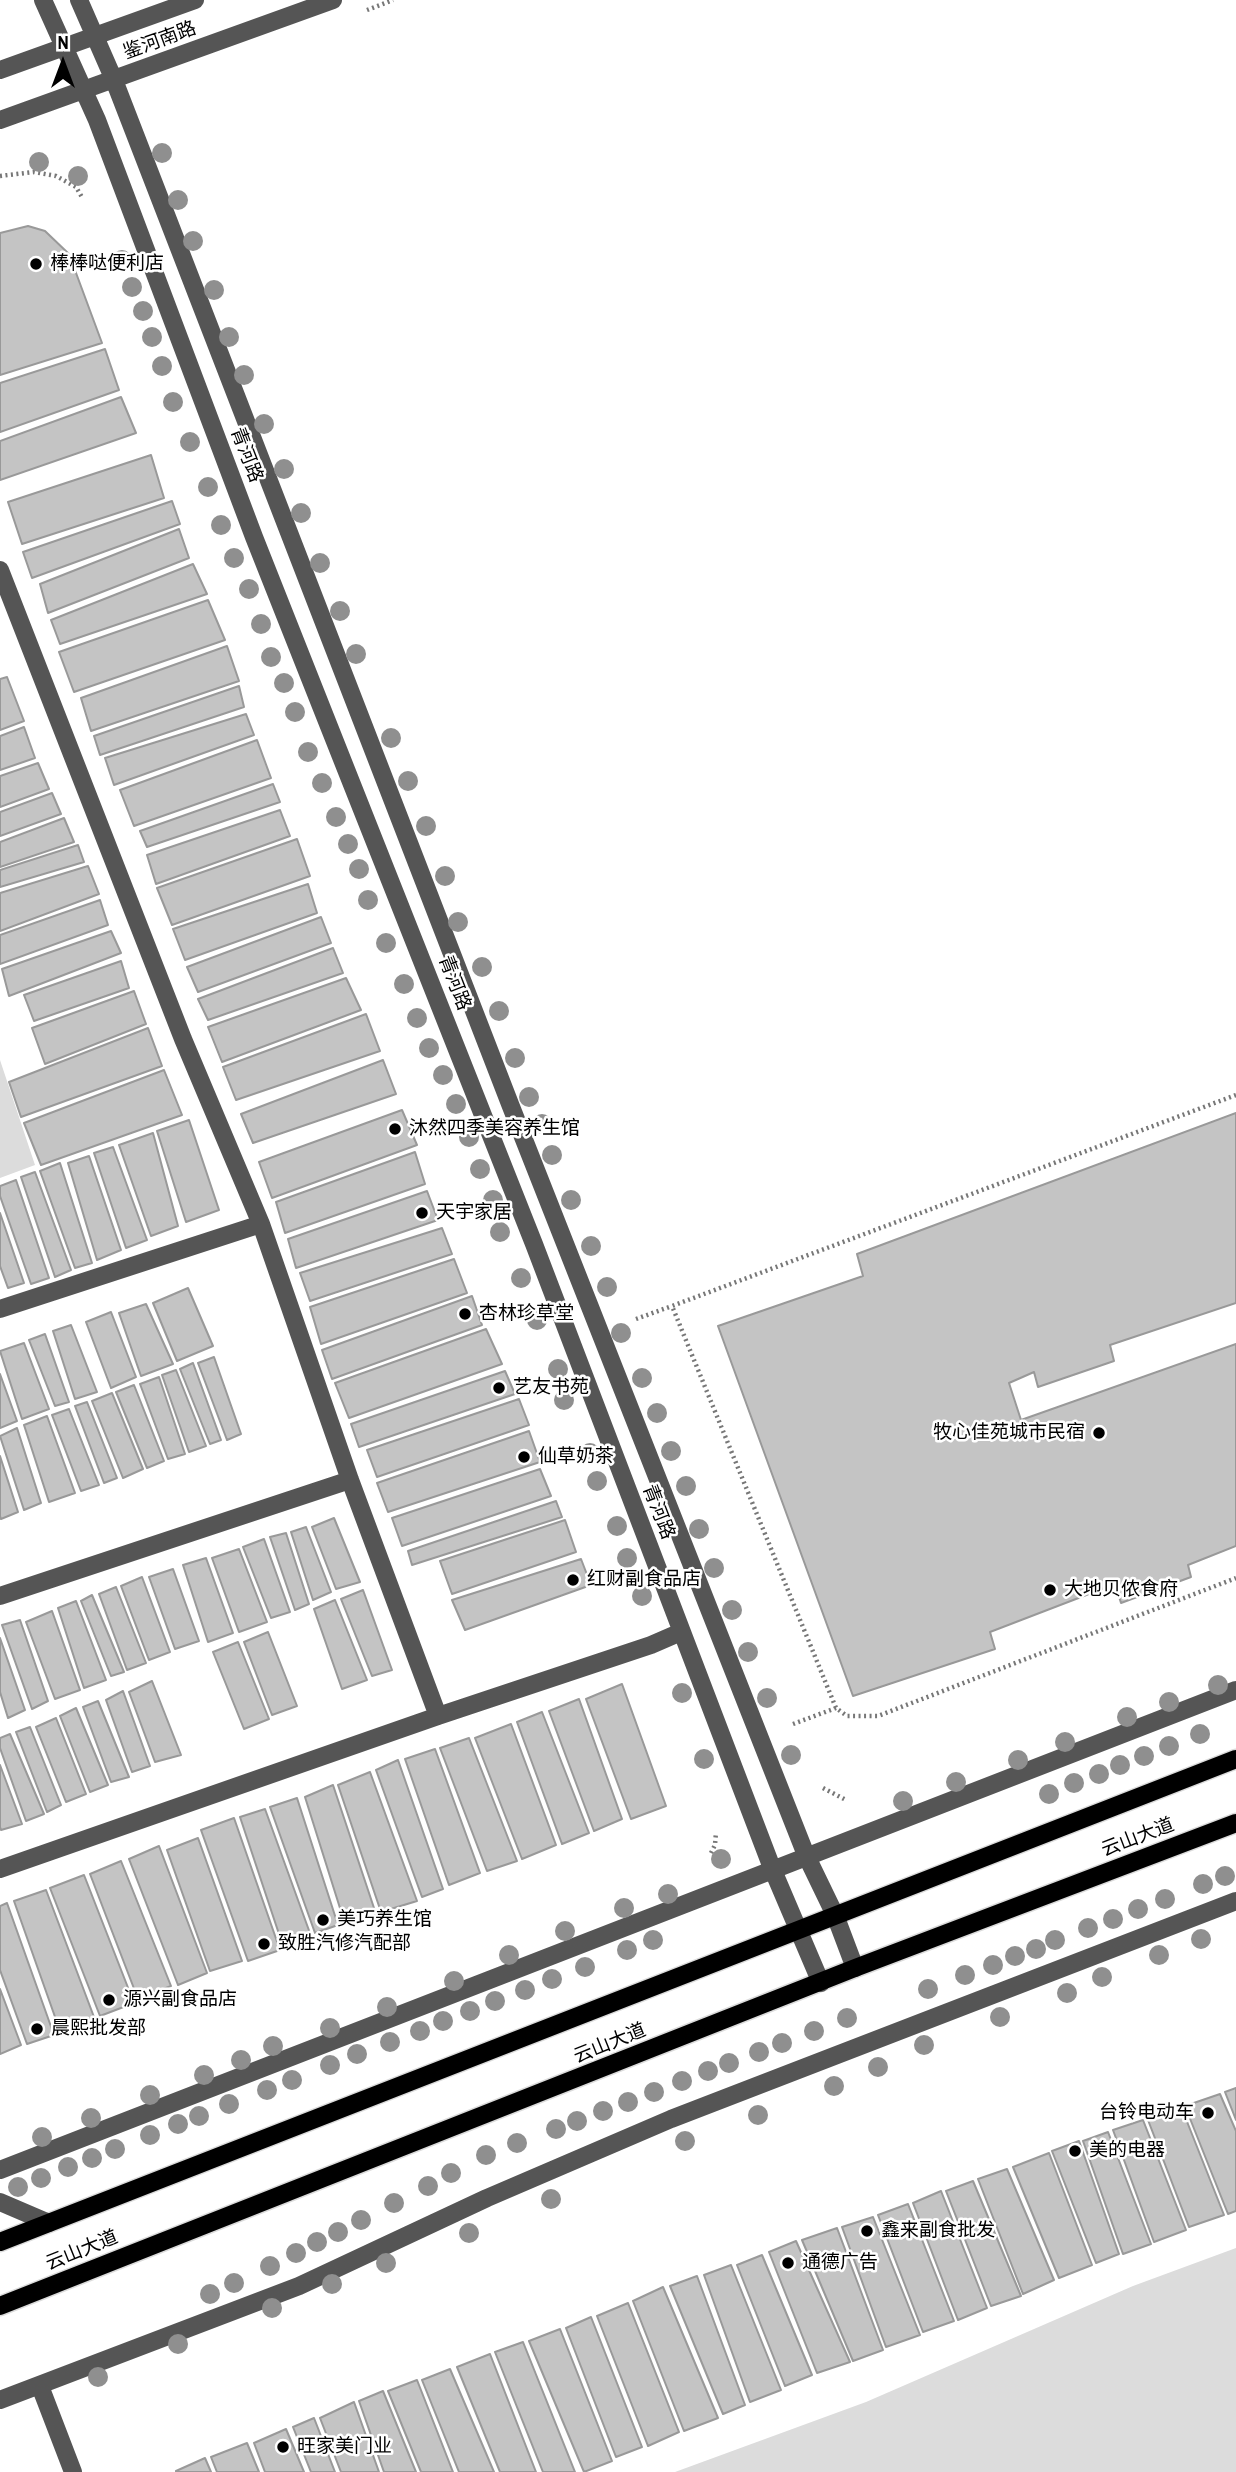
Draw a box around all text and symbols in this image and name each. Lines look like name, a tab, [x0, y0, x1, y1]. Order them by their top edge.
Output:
street label: 鉴河南路	[120, 17, 200, 65]
north arrow	[28, 28, 98, 98]
text: N	[57, 29, 69, 55]
place label: 棒棒哒便利店	[50, 253, 164, 275]
marker: 棒棒哒便利店	[28, 256, 44, 272]
street label: 青河路	[225, 424, 267, 486]
street label: 青河路	[433, 952, 475, 1014]
place label: 沐然四季美容养生馆	[409, 1118, 580, 1140]
marker: 沐然四季美容养生馆	[387, 1121, 403, 1137]
place label: 天宇家居	[436, 1202, 512, 1224]
marker: 天宇家居	[414, 1205, 430, 1221]
place label: 杏林珍草堂	[479, 1303, 574, 1325]
marker: 杏林珍草堂	[457, 1306, 473, 1322]
place label: 艺友书苑	[513, 1377, 589, 1399]
marker: 艺友书苑	[491, 1380, 507, 1396]
place label: 牧心佳苑城市民宿	[933, 1422, 1085, 1444]
marker: 牧心佳苑城市民宿	[1091, 1425, 1107, 1441]
place label: 仙草奶茶	[538, 1446, 614, 1468]
marker: 仙草奶茶	[516, 1449, 532, 1465]
street label: 青河路	[637, 1481, 679, 1543]
place label: 红财副食品店	[587, 1569, 701, 1591]
marker: 红财副食品店	[565, 1572, 581, 1588]
place label: 大地贝侬食府	[1064, 1579, 1178, 1601]
marker: 大地贝侬食府	[1042, 1582, 1058, 1598]
street label: 云山大道	[1098, 1814, 1178, 1862]
place label: 美巧养生馆	[337, 1909, 432, 1931]
marker: 美巧养生馆	[315, 1912, 331, 1928]
place label: 致胜汽修汽配部	[278, 1933, 411, 1955]
marker: 致胜汽修汽配部	[256, 1936, 272, 1952]
place label: 源兴副食品店	[123, 1989, 237, 2011]
marker: 源兴副食品店	[101, 1992, 117, 2008]
place label: 晨熙批发部	[51, 2018, 146, 2040]
street label: 云山大道	[570, 2019, 650, 2069]
marker: 晨熙批发部	[29, 2021, 45, 2037]
place label: 台铃电动车	[1099, 2102, 1194, 2124]
marker: 台铃电动车	[1200, 2105, 1216, 2121]
place label: 美的电器	[1089, 2140, 1165, 2162]
marker: 美的电器	[1067, 2143, 1083, 2159]
place label: 鑫来副食批发	[881, 2220, 995, 2242]
marker: 鑫来副食批发	[859, 2223, 875, 2239]
street label: 云山大道	[42, 2226, 122, 2276]
place label: 通德广告	[802, 2252, 878, 2274]
marker: 通德广告	[780, 2255, 796, 2271]
place label: 旺家美门业	[297, 2436, 392, 2458]
marker: 旺家美门业	[275, 2439, 291, 2455]

